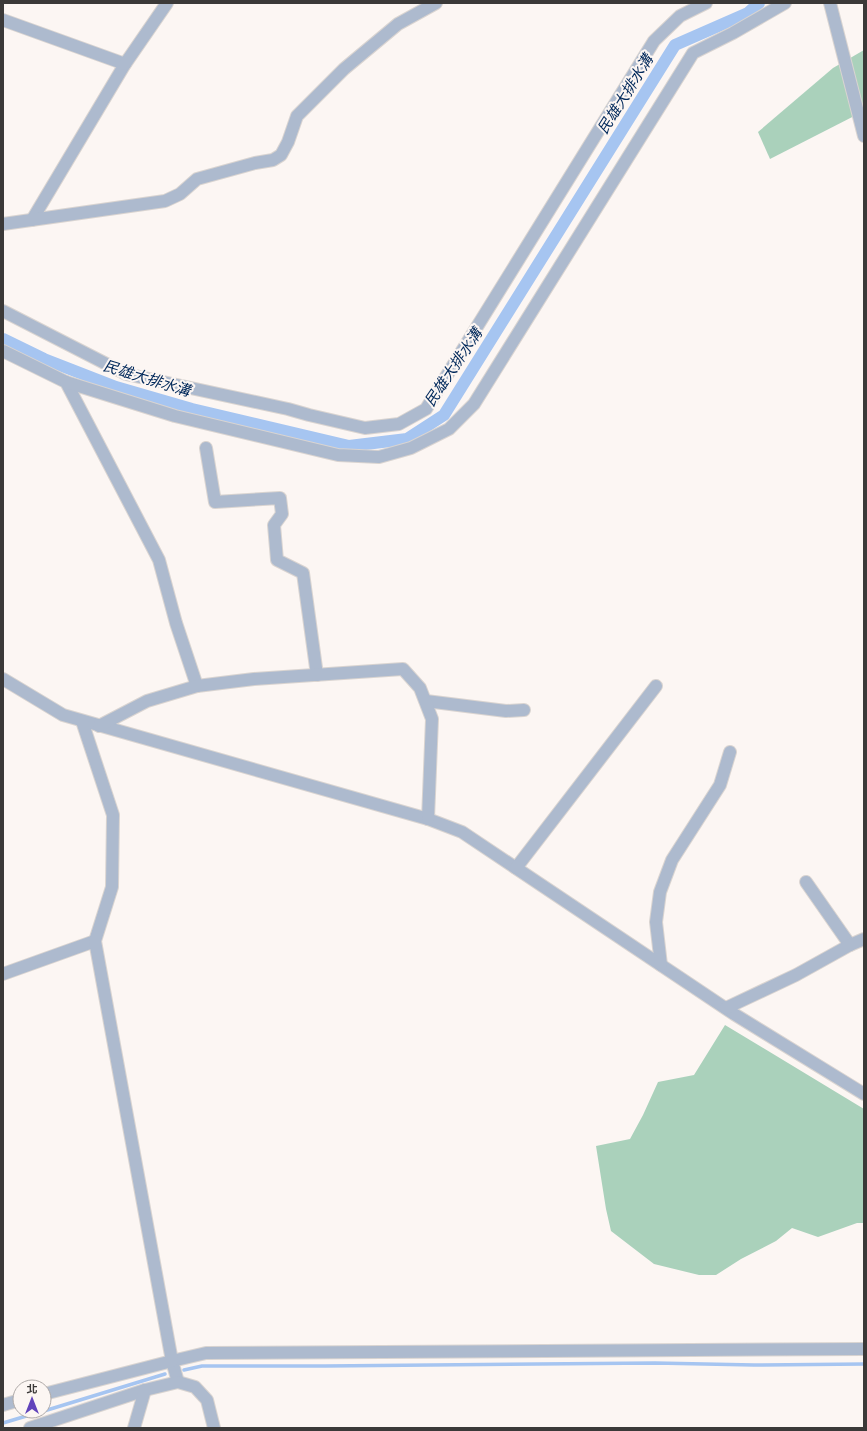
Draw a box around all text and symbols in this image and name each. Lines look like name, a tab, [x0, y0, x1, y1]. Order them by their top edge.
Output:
water label: 民雄大排水溝	[594, 50, 657, 137]
water label: 民雄大排水溝	[421, 323, 486, 409]
water label: 民雄大排水溝	[101, 357, 194, 400]
north arrow	[12, 1379, 52, 1419]
text: 北	[27, 1383, 38, 1395]

